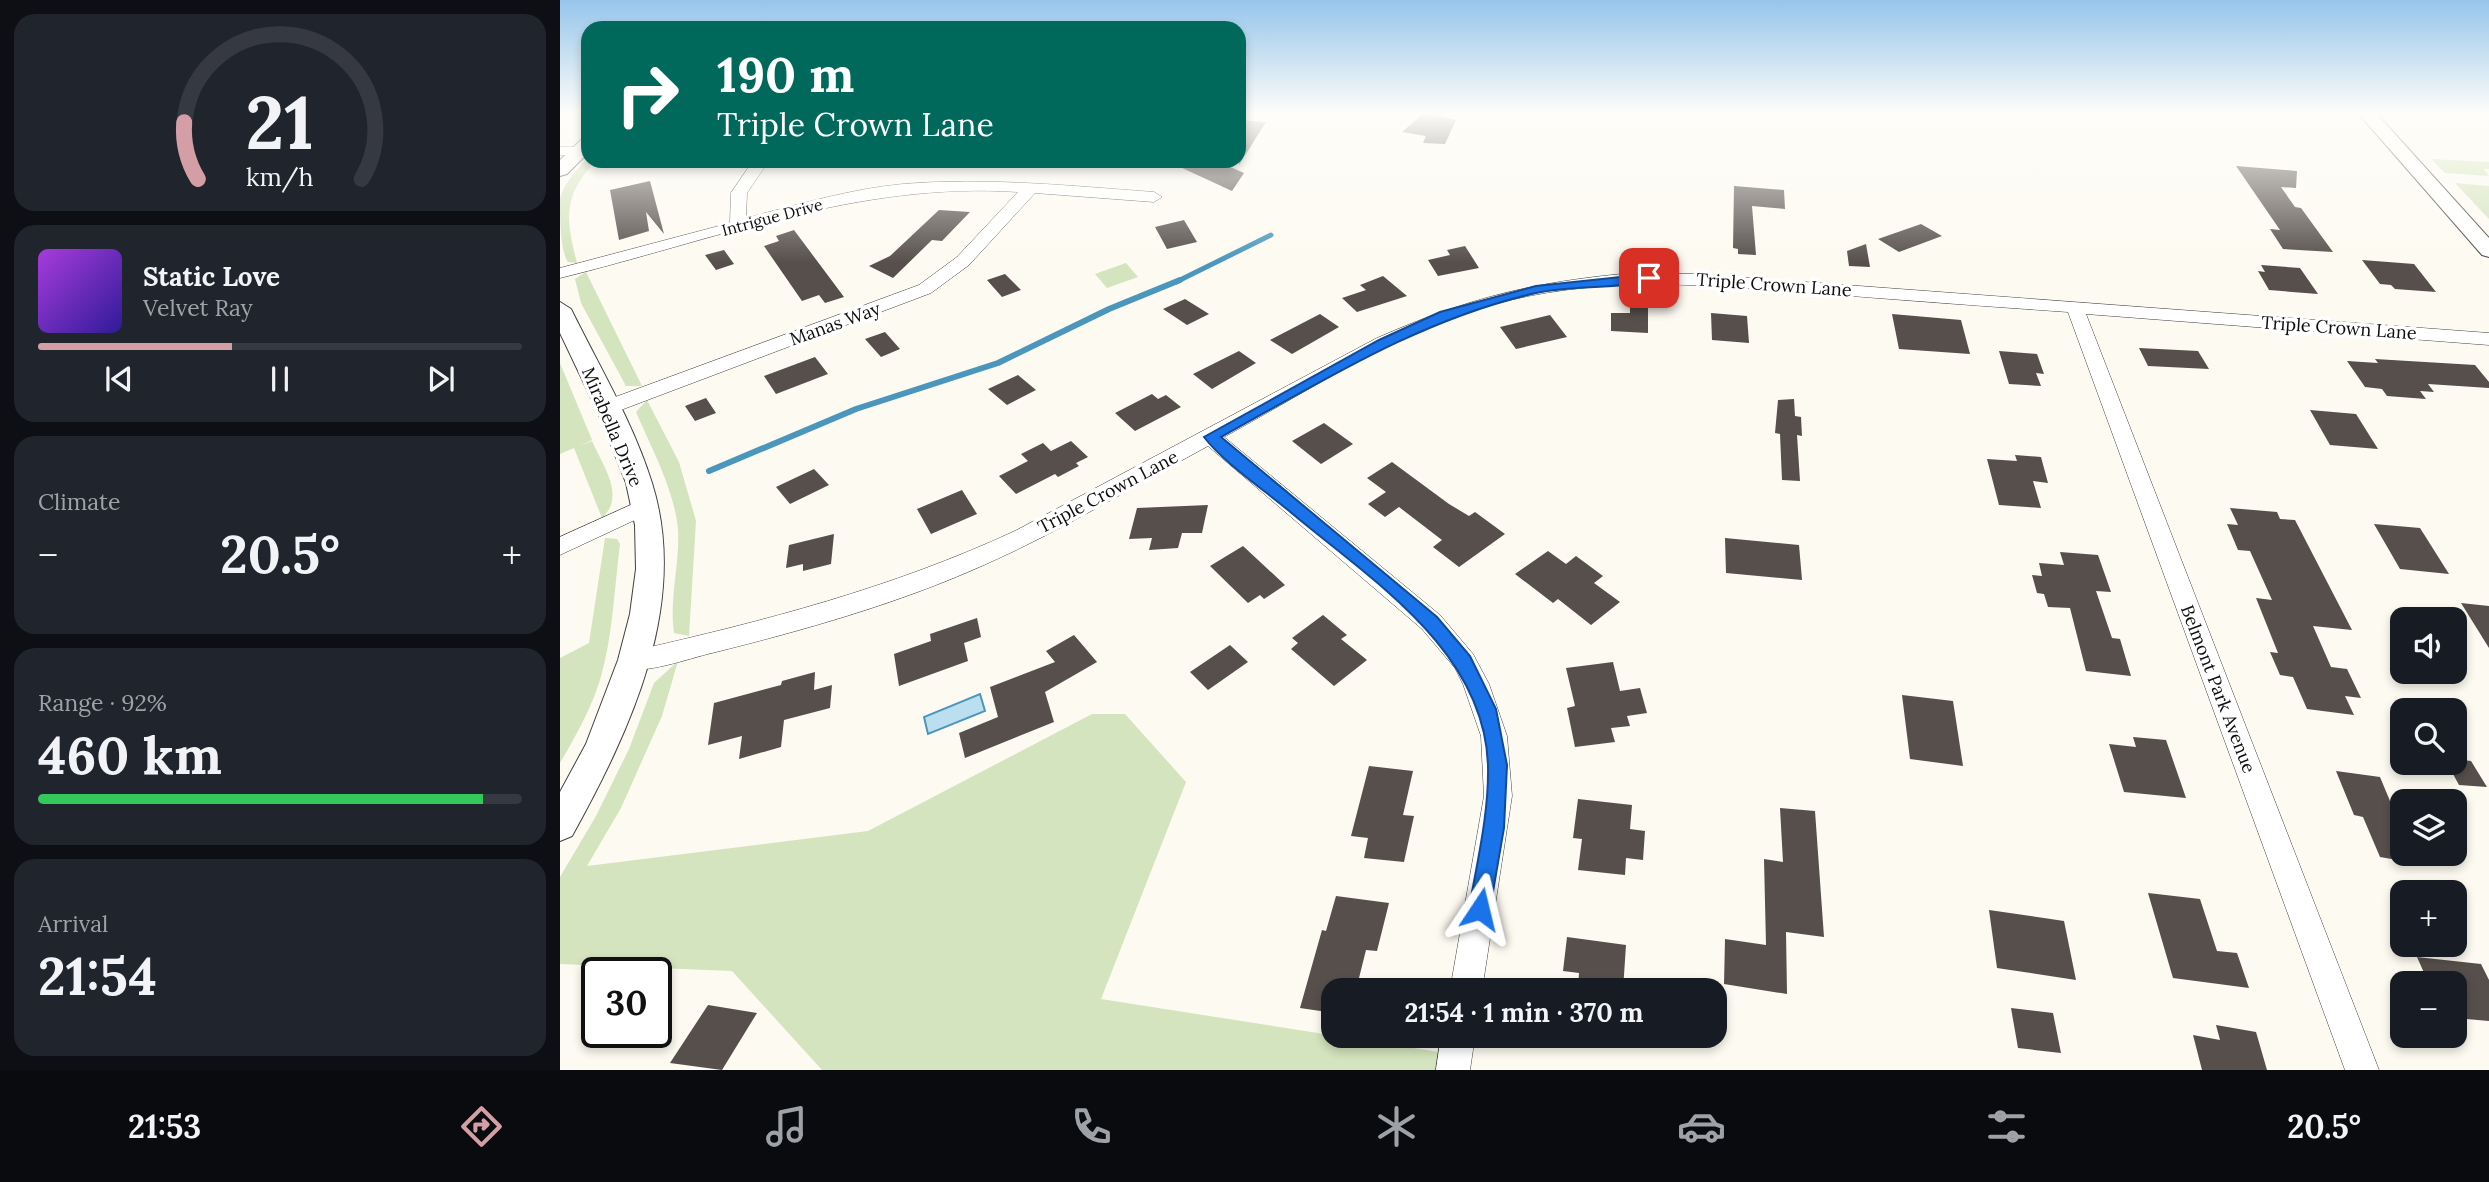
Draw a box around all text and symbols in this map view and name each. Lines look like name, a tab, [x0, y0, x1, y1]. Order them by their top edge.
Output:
text: 190 m	[717, 43, 854, 105]
icon: right	[602, 49, 693, 140]
text: 21	[246, 76, 314, 169]
text: Triple Crown Lane	[717, 104, 994, 145]
text: km/h	[246, 160, 314, 192]
street label: Intrigue Drive	[719, 194, 825, 240]
pin	[1619, 248, 1679, 308]
icon: arrive	[1630, 259, 1668, 297]
text: Static Love	[143, 260, 280, 293]
street label: Triple Crown Lane	[1696, 268, 1853, 301]
text: Velvet Ray	[143, 293, 253, 322]
street label: Manas Way	[786, 296, 884, 351]
street label: Triple Crown Lane	[2261, 311, 2418, 344]
icon: previous	[100, 360, 138, 398]
icon: pause	[261, 360, 299, 398]
icon: next	[422, 360, 460, 398]
street label: Mirabella Drive	[577, 364, 648, 490]
street label: Triple Crown Lane	[1034, 445, 1182, 538]
text: Climate	[38, 487, 120, 516]
text: 20.5°	[220, 521, 340, 587]
text: −	[38, 531, 58, 579]
text: +	[502, 531, 522, 579]
street label: Belmont Park Avenue	[2176, 602, 2261, 776]
map controls	[2390, 607, 2467, 1048]
button: sound	[2390, 607, 2467, 684]
text: Range · 92%	[38, 688, 167, 717]
button: search	[2390, 698, 2467, 775]
text: 460 km	[38, 722, 222, 788]
button: layers	[2390, 789, 2467, 866]
position arrow	[1443, 872, 1517, 946]
button: +	[2390, 880, 2467, 957]
text: Arrival	[38, 909, 108, 938]
text: 21:54	[38, 943, 157, 1009]
speed limit sign: 30	[581, 957, 672, 1048]
button: −	[2390, 971, 2467, 1048]
text: 21:54 · 1 min · 370 m	[1404, 996, 1644, 1029]
icon: directions	[457, 1102, 506, 1151]
icon: music	[762, 1102, 811, 1151]
icon: phone	[1067, 1102, 1116, 1151]
icon: climate	[1372, 1102, 1421, 1151]
icon: car	[1677, 1102, 1726, 1151]
icon: filters	[1982, 1102, 2031, 1151]
text: 21:53	[128, 1106, 201, 1147]
text: 20.5°	[2287, 1106, 2361, 1147]

